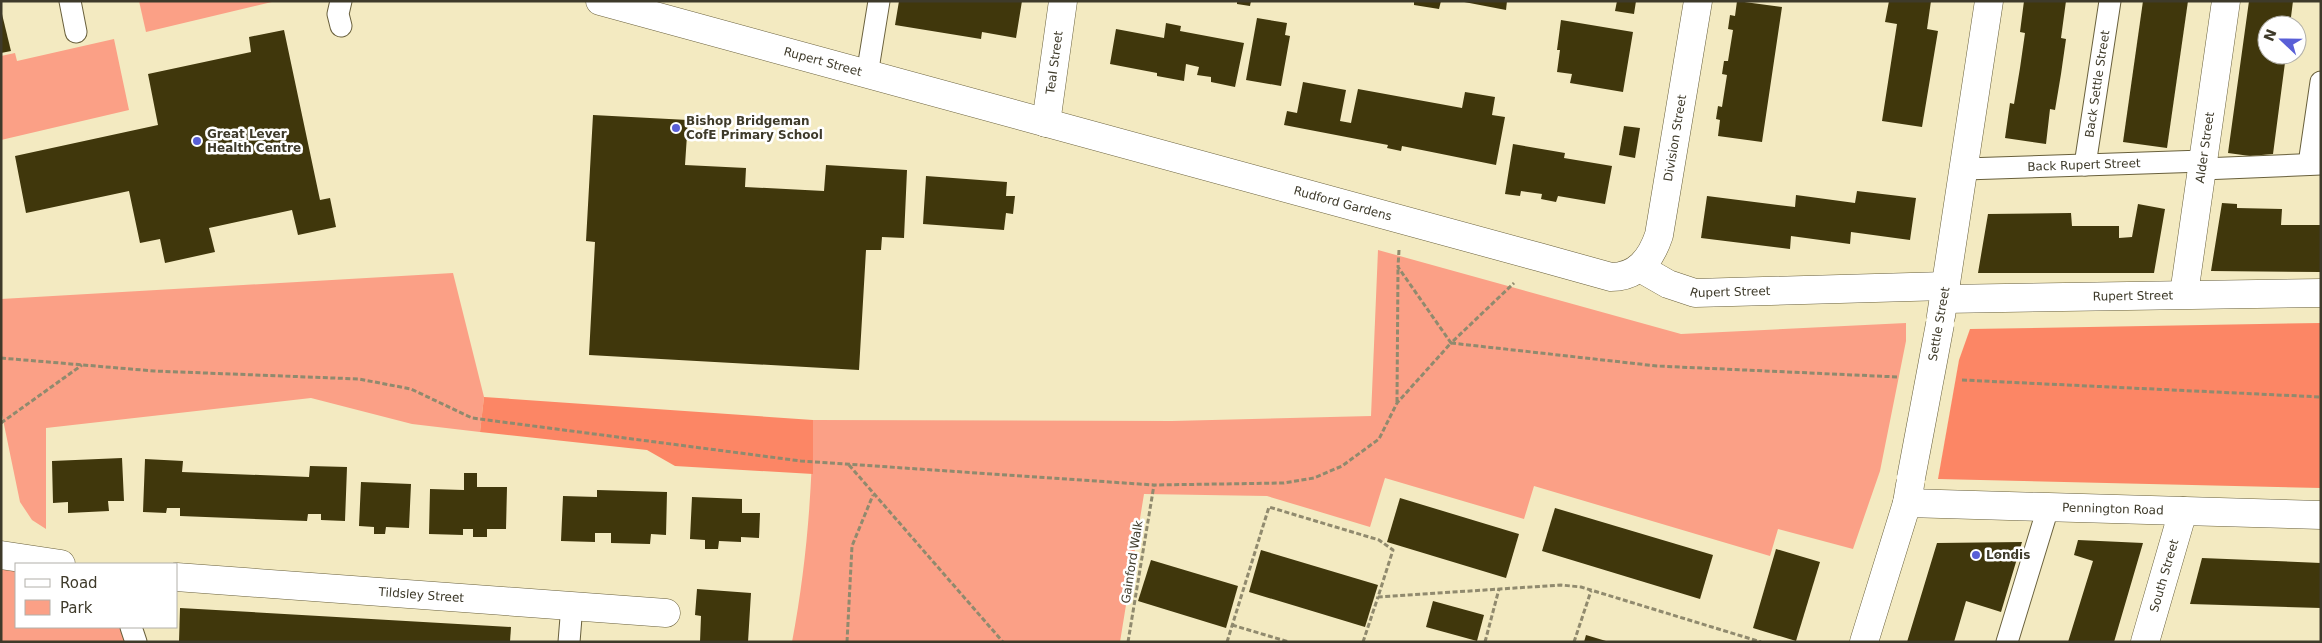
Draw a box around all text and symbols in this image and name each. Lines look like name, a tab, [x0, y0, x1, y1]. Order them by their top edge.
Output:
north arrow	[2257, 15, 2307, 65]
text: N	[2260, 27, 2280, 44]
street label: Back Settle Street	[2082, 29, 2112, 139]
street label: Teal Street	[1043, 30, 1066, 96]
street label: Rupert Street	[782, 44, 864, 79]
street label: Division Street	[1661, 93, 1689, 183]
street label: Alder Street	[2193, 111, 2217, 184]
place label: Bishop Bridgeman CofE Primary School	[686, 114, 823, 142]
marker: Bishop Bridgeman CofE Primary School	[670, 122, 682, 134]
place label: Great Lever Health Centre	[207, 127, 301, 155]
marker: Great Lever Health Centre	[191, 135, 203, 147]
street label: Back Rupert Street	[2027, 156, 2141, 174]
street label: Rudford Gardens	[1292, 183, 1394, 224]
street label: Rupert Street	[1688, 284, 1771, 301]
street label: Settle Street	[1926, 285, 1952, 362]
street label: Rupert Street	[2093, 288, 2174, 304]
street label: Pennington Road	[2062, 500, 2164, 517]
street label: Gainford Walk	[1119, 519, 1145, 605]
street label: South Street	[2147, 537, 2182, 614]
place label: Londis	[1986, 548, 2030, 562]
marker: Londis	[1970, 549, 1982, 561]
legend	[15, 563, 178, 628]
text: Road	[60, 574, 98, 592]
street label: Tildsley Street	[377, 585, 465, 605]
text: Park	[60, 599, 93, 617]

